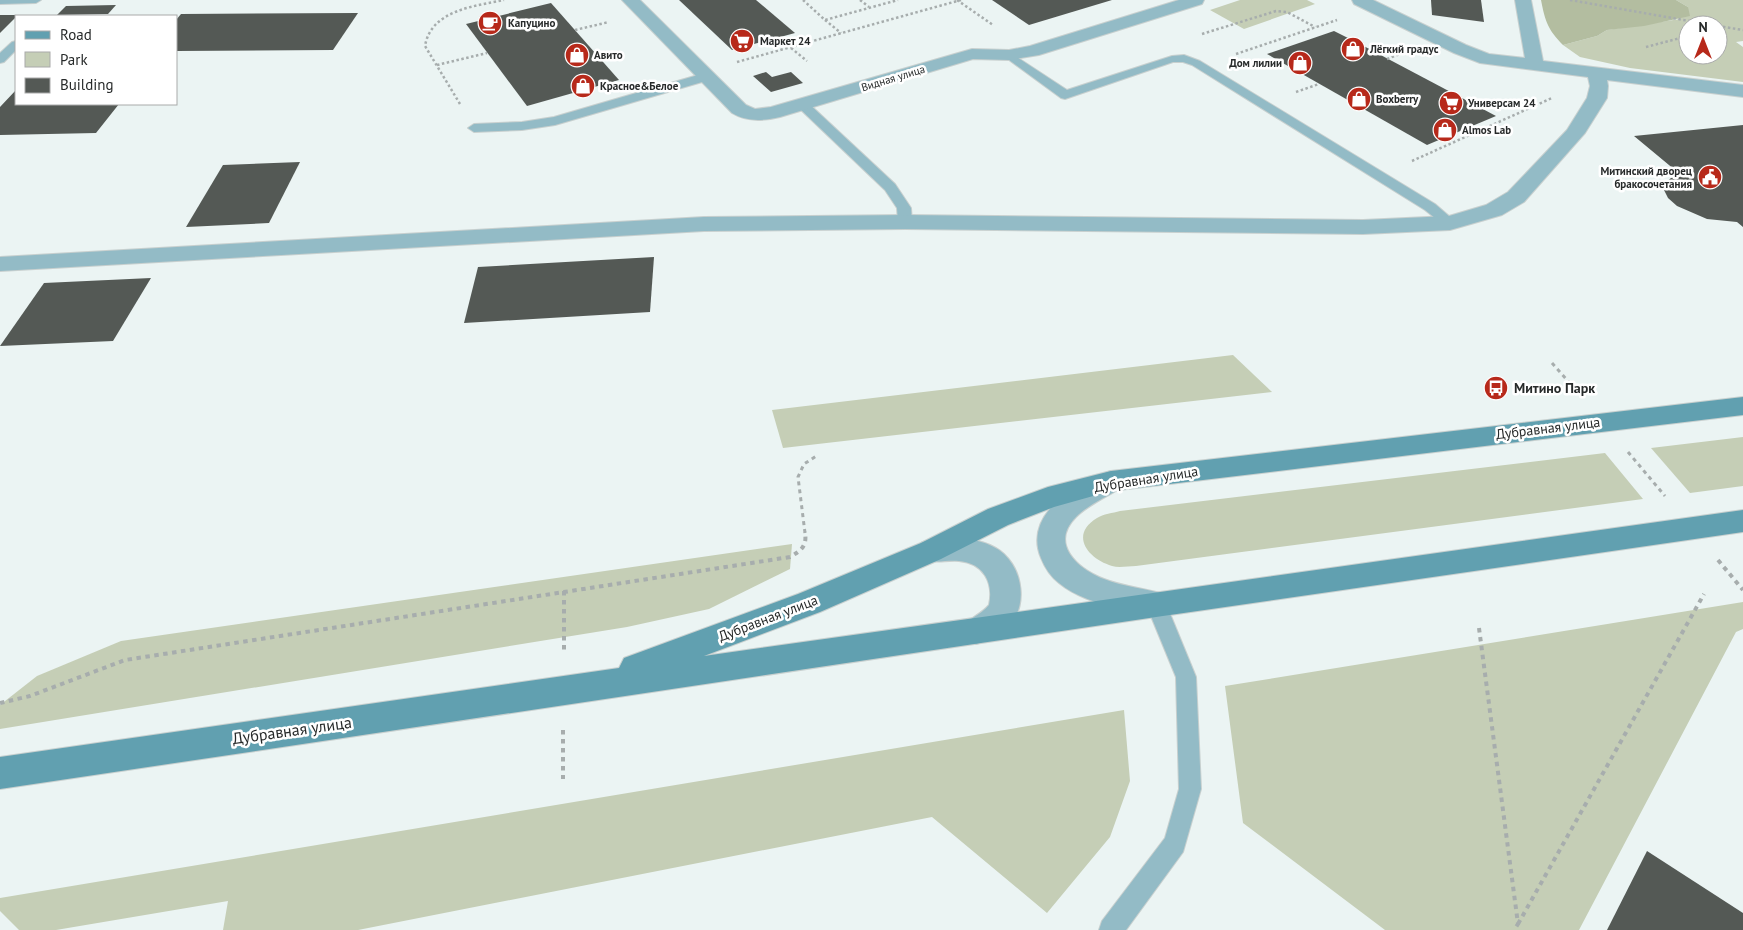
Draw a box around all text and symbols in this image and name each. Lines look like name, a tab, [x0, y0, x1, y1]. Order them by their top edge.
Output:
cafe icon: Капуцино	[477, 10, 503, 36]
legend	[15, 15, 178, 105]
north arrow	[1678, 15, 1728, 65]
place label: Капуцино	[508, 16, 555, 30]
text: N	[1698, 18, 1708, 36]
text: Road	[60, 25, 92, 44]
supermarket icon: Маркет 24	[729, 28, 755, 54]
place label: Маркет 24	[760, 34, 811, 48]
shop icon: Лёгкий градус	[1340, 36, 1366, 62]
shop icon: Авито	[564, 42, 590, 68]
place label: Лёгкий градус	[1369, 42, 1439, 56]
place label: Авито	[594, 48, 623, 62]
text: Park	[60, 50, 88, 69]
shop icon: Дом лилии	[1287, 50, 1313, 76]
place label: Дом лилии	[1229, 56, 1282, 70]
street label: Видная улица	[859, 62, 927, 94]
shop icon: Красное&Белое	[570, 73, 596, 99]
text: Building	[60, 75, 114, 94]
place label: Красное&Белое	[600, 79, 679, 93]
shop icon: Boxberry	[1346, 86, 1372, 112]
supermarket icon: Универсам 24	[1438, 90, 1464, 116]
place label: Boxberry	[1376, 92, 1419, 106]
place label: Универсам 24	[1467, 96, 1536, 110]
shop icon: Almos Lab	[1432, 117, 1458, 143]
place label: Almos Lab	[1462, 123, 1511, 137]
place label: Митинский дворец бракосочетания	[1600, 164, 1692, 191]
public building icon: Митинский дворец бракосочетания	[1697, 164, 1723, 190]
bus stop icon: Митино Парк	[1483, 375, 1509, 401]
place label: Митино Парк	[1514, 379, 1595, 397]
street label: Дубравная улица	[1495, 413, 1601, 443]
street label: Дубравная улица	[1093, 462, 1199, 496]
street label: Дубравная улица	[716, 591, 820, 645]
street label: Дубравная улица	[231, 712, 353, 748]

